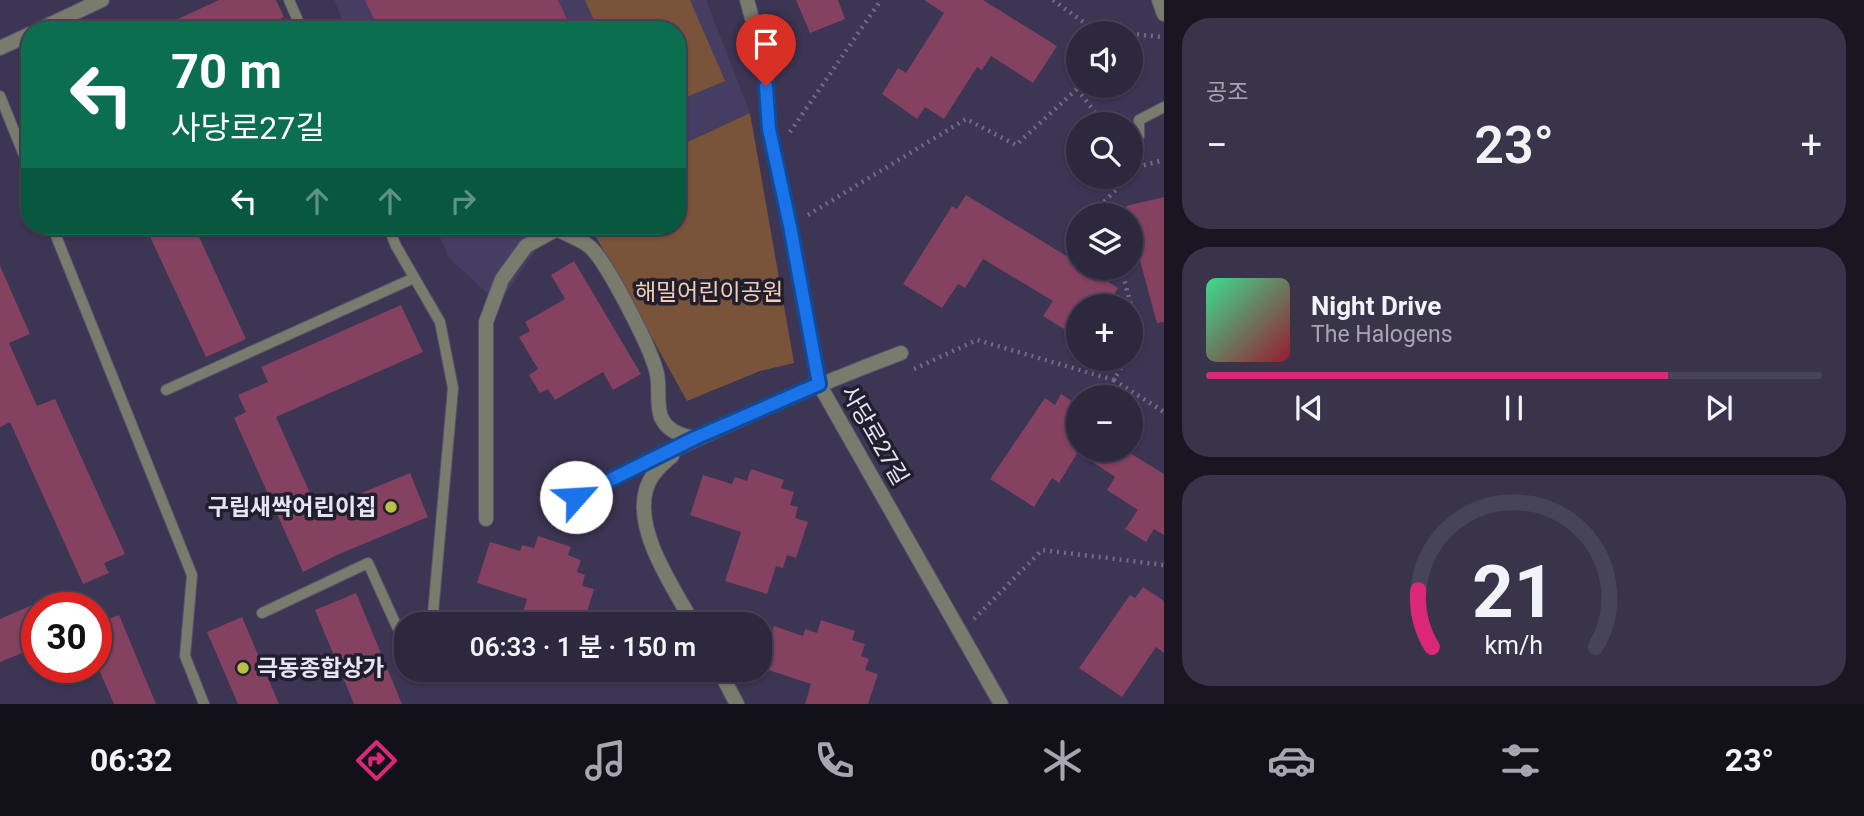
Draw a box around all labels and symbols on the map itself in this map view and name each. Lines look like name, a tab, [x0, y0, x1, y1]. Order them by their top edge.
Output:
pin	[736, 14, 796, 86]
park label: 해밀어린이공원	[635, 279, 783, 306]
street label: 사당로27길	[835, 381, 914, 490]
position arrow	[539, 460, 613, 534]
place label: 구립새싹어린이집	[208, 494, 377, 521]
marker: 구립새싹어린이집	[383, 499, 399, 515]
speed limit sign: 30	[21, 592, 112, 683]
place label: 극동종합상가	[257, 655, 384, 682]
marker: 극동종합상가	[235, 660, 251, 676]

